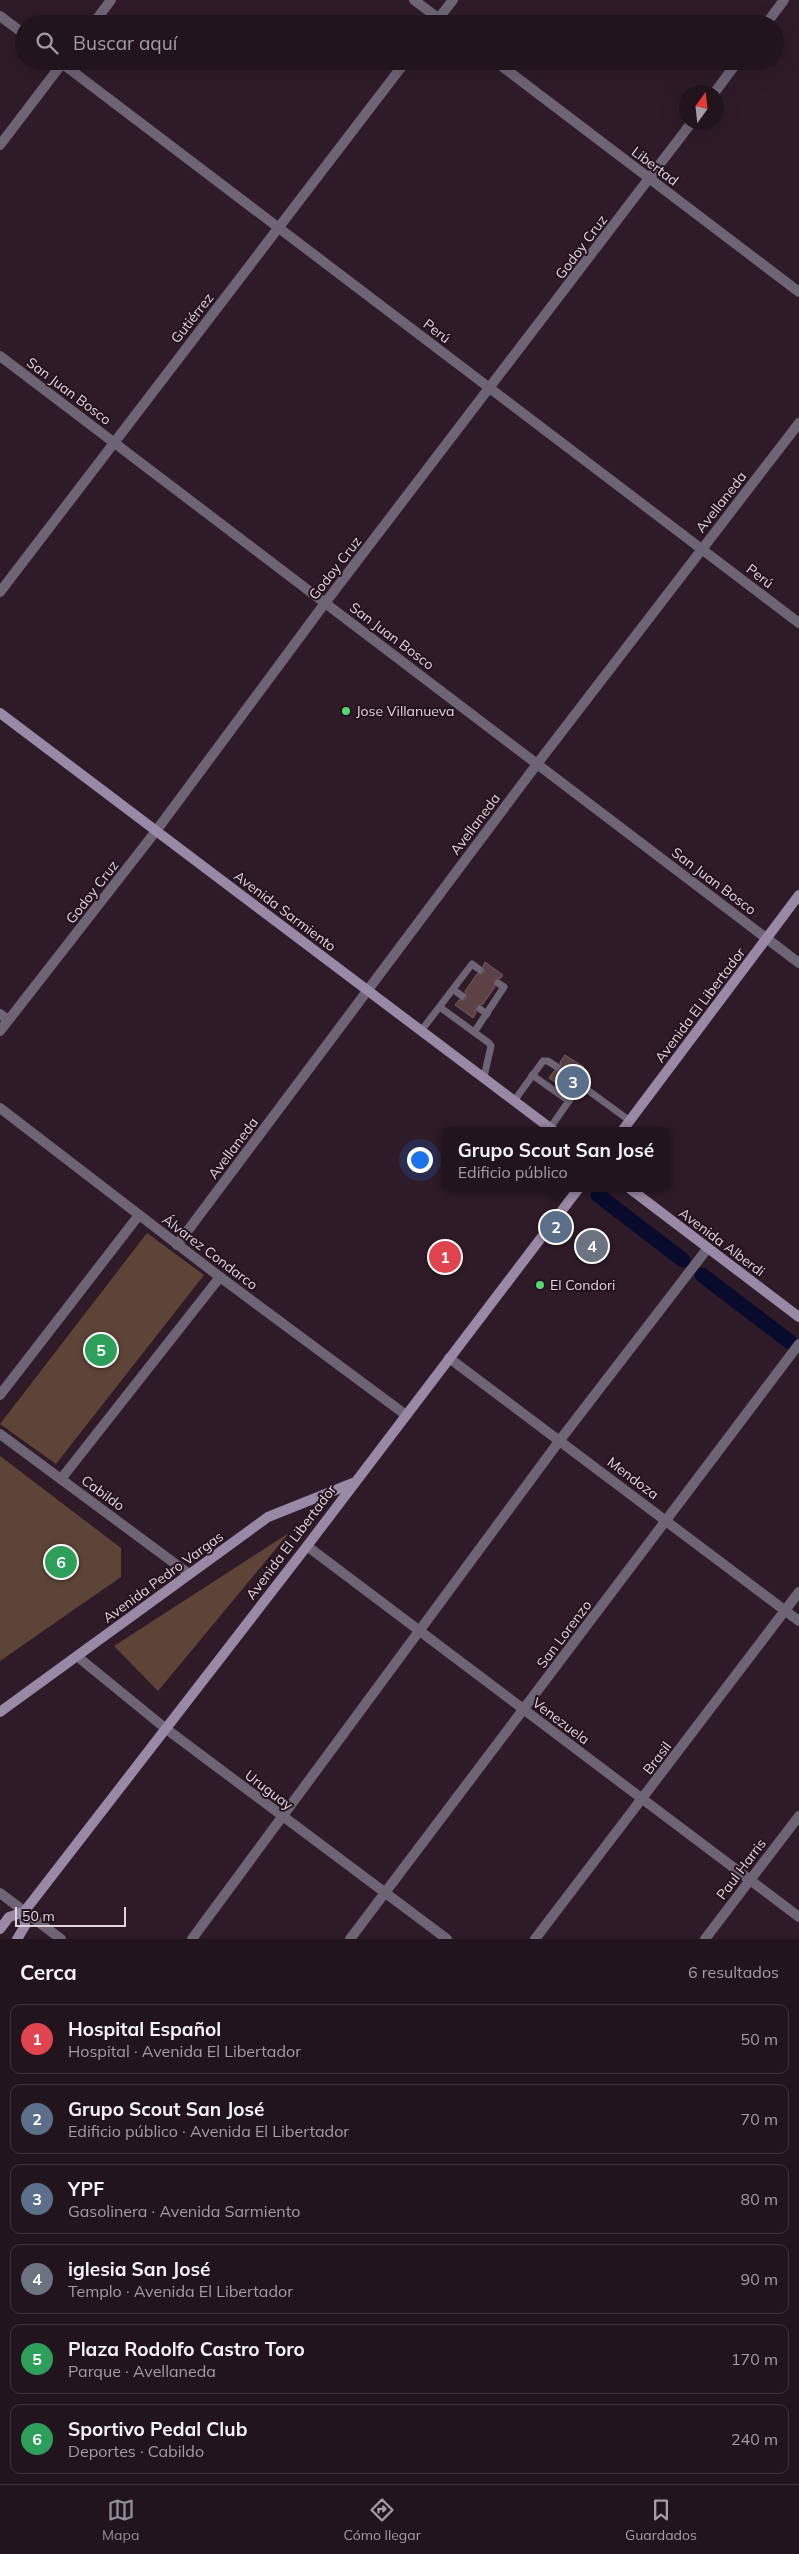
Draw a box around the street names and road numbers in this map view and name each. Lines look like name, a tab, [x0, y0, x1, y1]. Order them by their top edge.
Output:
street label: Libertad	[628, 143, 682, 189]
street label: Godoy Cruz	[551, 211, 611, 283]
street label: Gutiérrez	[167, 289, 217, 347]
street label: Perú	[420, 315, 454, 347]
street label: San Juan Bosco	[23, 353, 115, 429]
street label: Avellaneda	[692, 468, 750, 536]
street label: Godoy Cruz	[305, 533, 365, 603]
street label: Perú	[743, 560, 777, 592]
street label: San Juan Bosco	[346, 598, 438, 674]
street label: Avellaneda	[446, 790, 504, 858]
street label: San Juan Bosco	[668, 843, 760, 919]
street label: Godoy Cruz	[62, 857, 122, 927]
street label: Avenida Sarmiento	[230, 867, 340, 955]
street label: Avenida El Libertador	[651, 943, 750, 1066]
street label: Avellaneda	[204, 1114, 262, 1182]
street label: Avenida Alberdi	[675, 1204, 769, 1280]
street label: Álvarez Condarco	[159, 1210, 261, 1294]
street label: Mendoza	[604, 1453, 662, 1503]
street label: Cabildo	[78, 1471, 128, 1515]
street label: Avenida El Libertador	[242, 1480, 341, 1603]
street label: Avenida Pedro Vargas	[99, 1527, 227, 1627]
street label: San Lorenzo	[533, 1596, 595, 1672]
street label: Venezuela	[529, 1694, 593, 1748]
street label: Brasil	[639, 1738, 675, 1778]
street label: Uruguay	[241, 1766, 297, 1814]
street label: Paul Harris	[712, 1835, 770, 1903]

